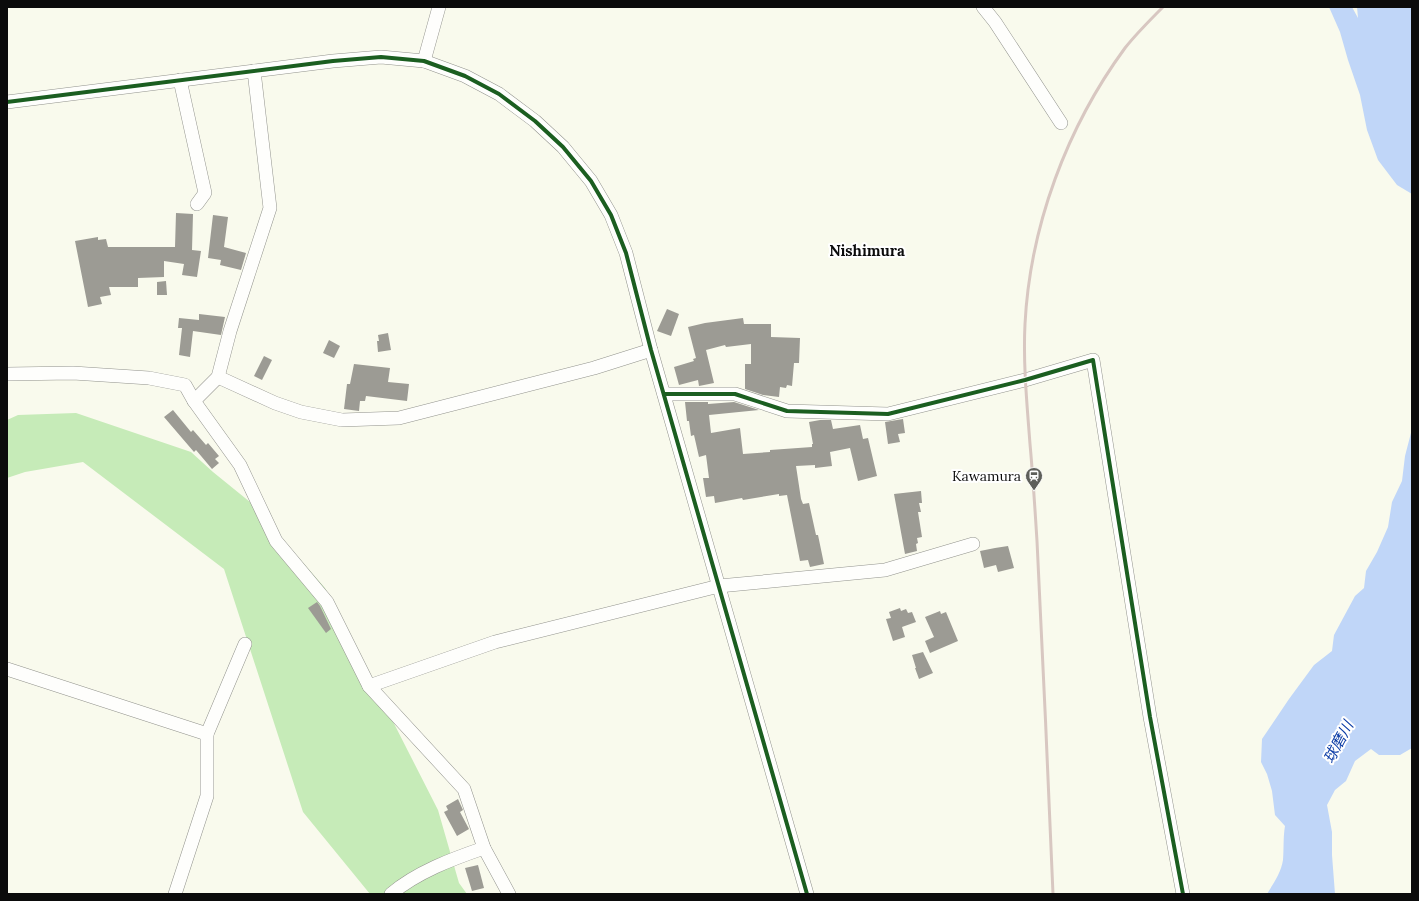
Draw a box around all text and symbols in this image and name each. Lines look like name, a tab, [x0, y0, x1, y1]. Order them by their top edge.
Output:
district label: Nishimura	[829, 241, 905, 260]
station icon: Kawamura	[1024, 466, 1044, 491]
place label: Kawamura	[952, 467, 1021, 485]
water label: 球磨川	[1319, 716, 1358, 766]

